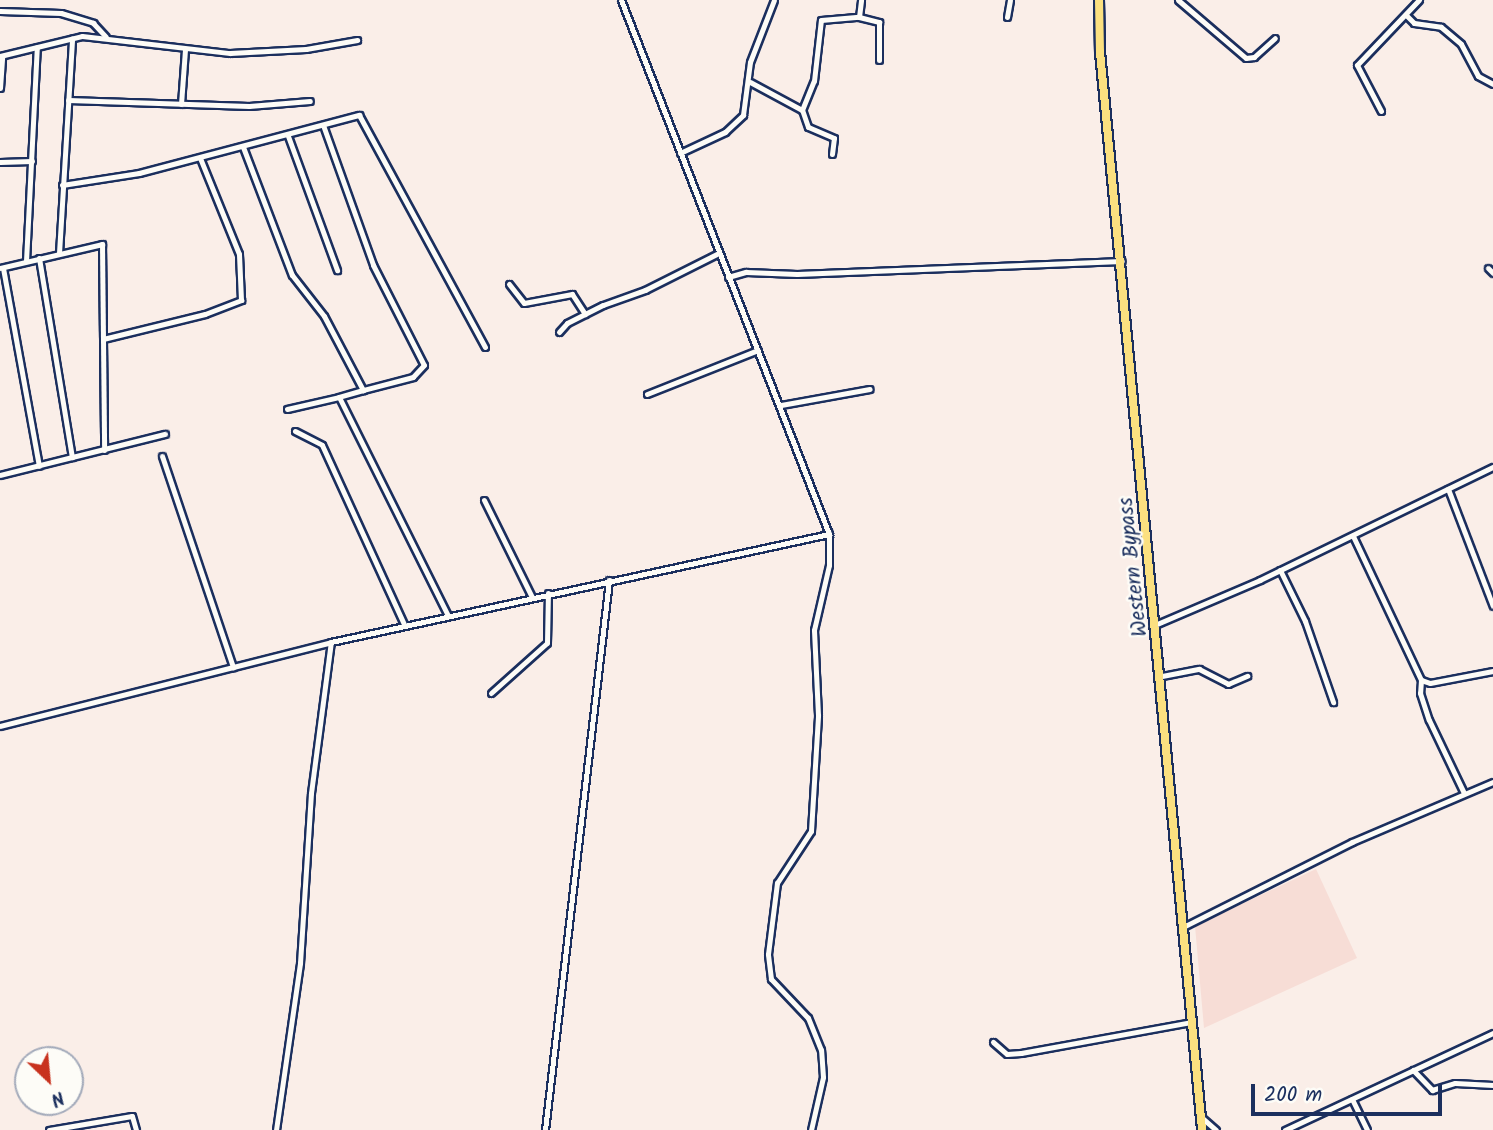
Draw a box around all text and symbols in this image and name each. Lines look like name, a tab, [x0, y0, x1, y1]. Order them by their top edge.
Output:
street label: Western Bypass	[1114, 496, 1154, 638]
north arrow	[14, 1046, 84, 1116]
scale bar	[1255, 1070, 1446, 1114]
text: 200 m	[1264, 1079, 1322, 1112]
text: N	[45, 1082, 69, 1114]

